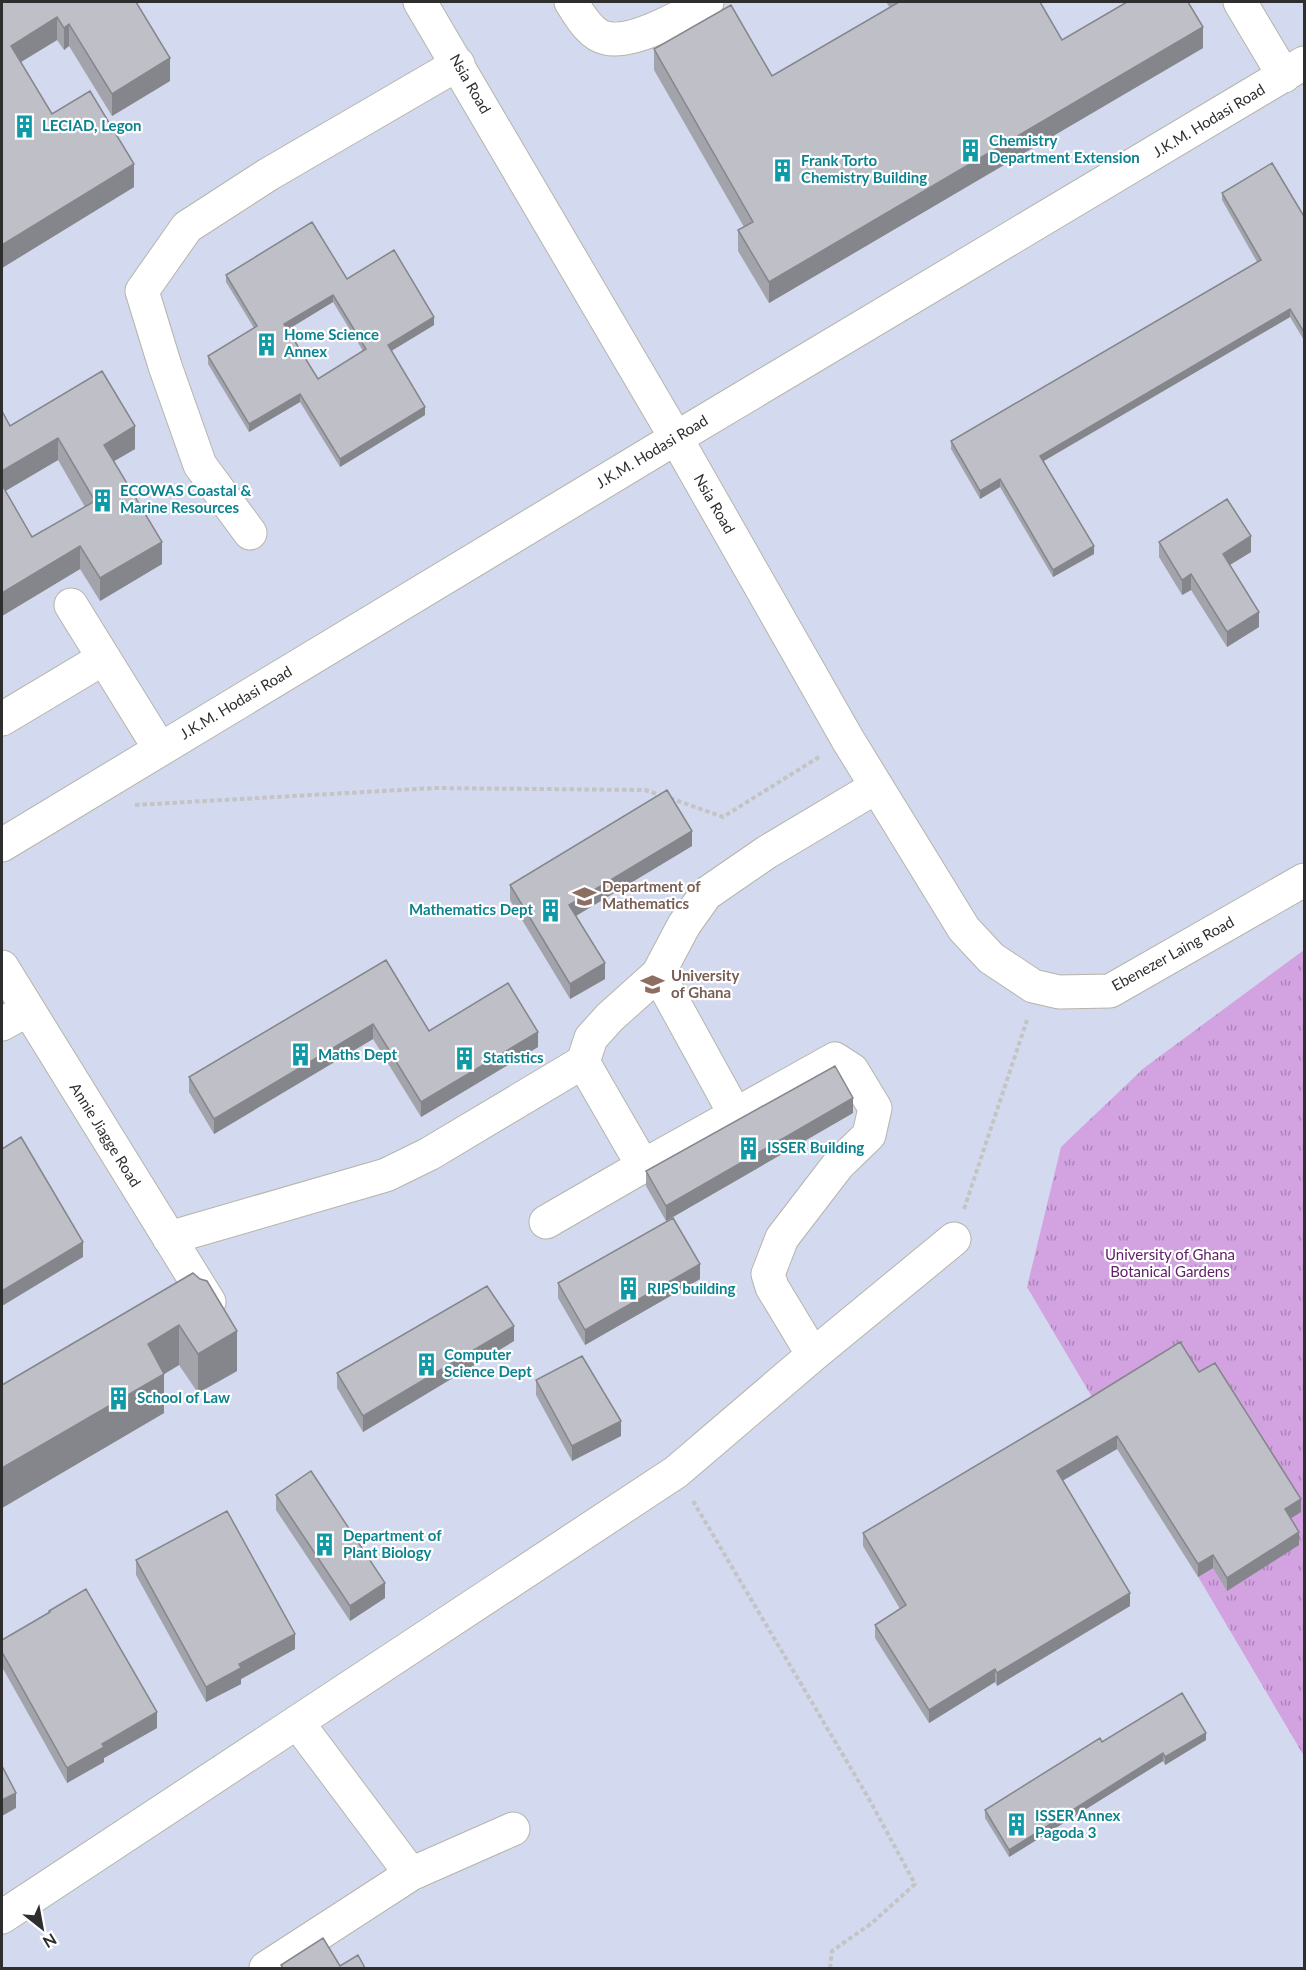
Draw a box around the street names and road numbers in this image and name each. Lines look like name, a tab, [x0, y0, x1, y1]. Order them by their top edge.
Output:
street label: Nsia Road	[447, 50, 495, 117]
street label: J.K.M. Hodasi Road	[1149, 80, 1268, 161]
street label: J.K.M. Hodasi Road	[592, 411, 711, 492]
street label: Nsia Road	[691, 470, 739, 537]
street label: J.K.M. Hodasi Road	[176, 662, 295, 743]
street label: Ebenezer Laing Road	[1108, 912, 1237, 994]
street label: Annie Jiagge Road	[67, 1079, 145, 1190]

